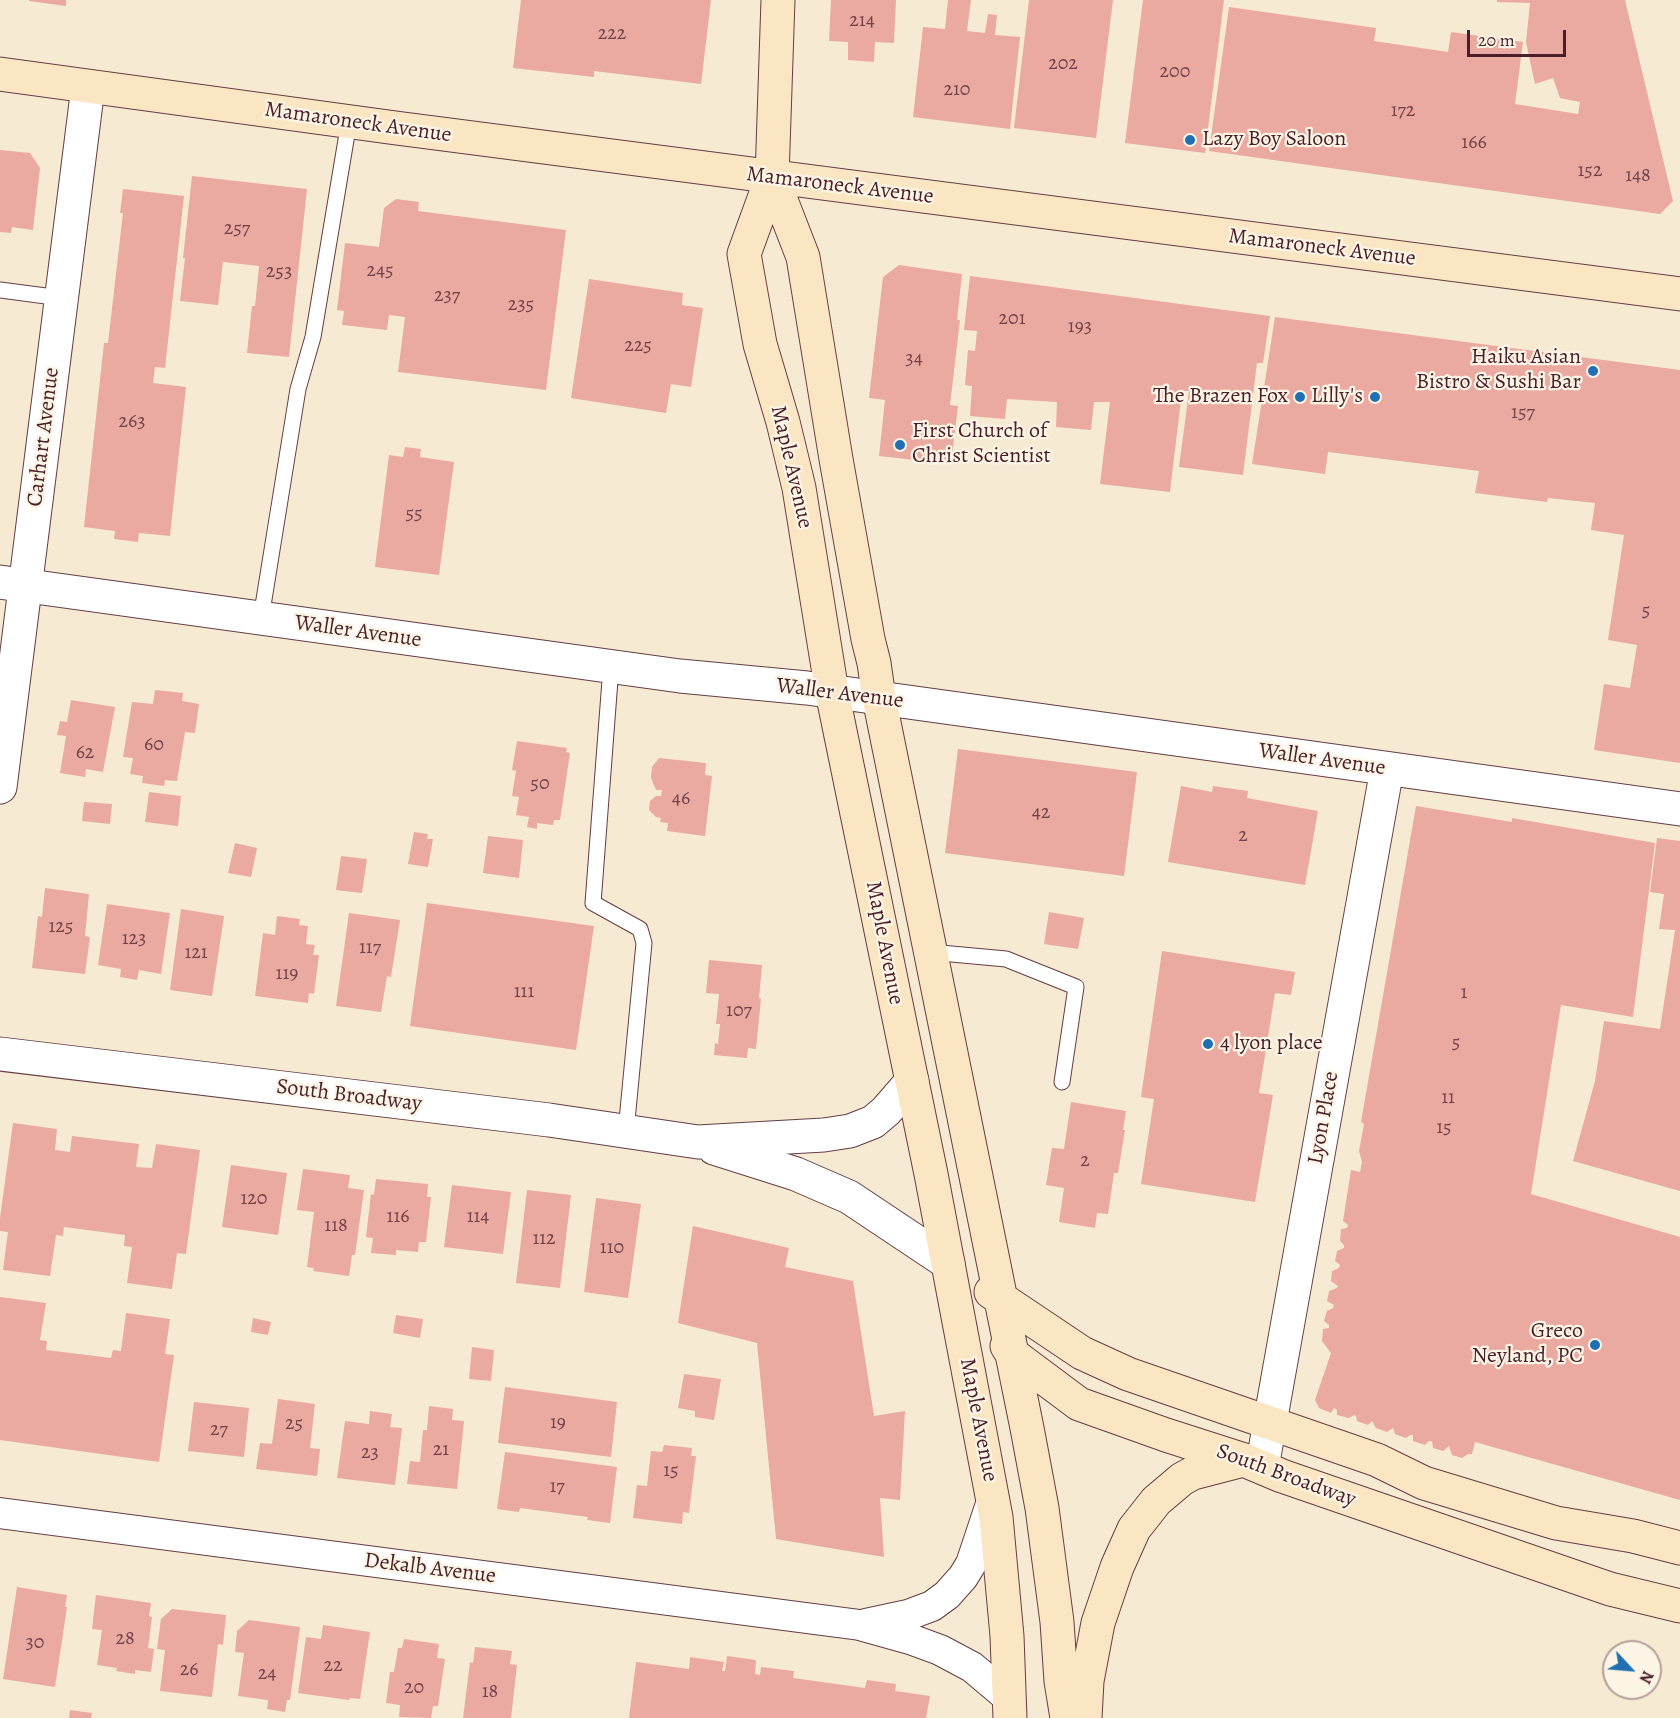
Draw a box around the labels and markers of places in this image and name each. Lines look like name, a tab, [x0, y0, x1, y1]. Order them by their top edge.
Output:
place label: Lazy Boy Saloon	[1202, 127, 1346, 153]
marker: Lazy Boy Saloon	[1183, 133, 1197, 147]
place label: Haiku Asian Bistro & Sushi Bar	[1416, 345, 1581, 396]
marker: Haiku Asian Bistro & Sushi Bar	[1586, 364, 1600, 378]
place label: The Brazen Fox	[1153, 384, 1288, 410]
place label: Lilly's	[1311, 384, 1363, 410]
marker: The Brazen Fox	[1293, 390, 1307, 404]
marker: Lilly's	[1368, 390, 1382, 404]
place label: First Church of Christ Scientist	[912, 419, 1051, 470]
marker: First Church of Christ Scientist	[893, 438, 907, 452]
place label: 4 lyon place	[1220, 1031, 1323, 1057]
marker: 4 lyon place	[1201, 1037, 1215, 1051]
place label: Greco Neyland, PC	[1472, 1319, 1583, 1370]
marker: Greco Neyland, PC	[1588, 1338, 1602, 1352]

